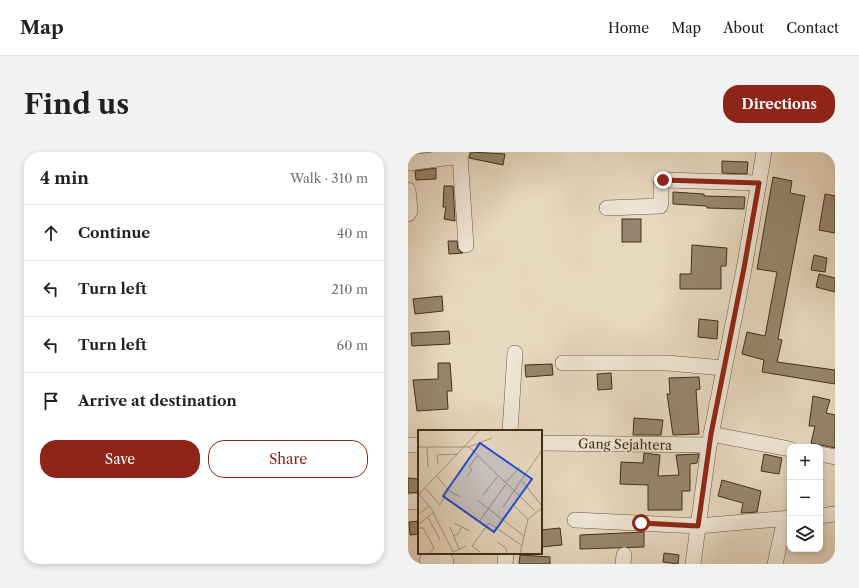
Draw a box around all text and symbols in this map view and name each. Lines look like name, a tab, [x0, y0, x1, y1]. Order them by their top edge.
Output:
text: Map	[20, 16, 64, 39]
text: Home	[608, 19, 649, 37]
text: Map	[671, 19, 701, 37]
text: About	[723, 19, 764, 37]
text: Contact	[786, 19, 839, 37]
button: Directions	[723, 85, 835, 123]
text: Find us	[24, 87, 129, 121]
text: 4 min	[40, 168, 89, 188]
text: Walk · 310 m	[290, 170, 368, 186]
route end	[654, 171, 672, 189]
icon: ahead	[40, 222, 62, 244]
text: Continue	[78, 223, 150, 242]
text: 40 m	[337, 225, 368, 241]
icon: left	[40, 278, 62, 300]
text: Turn left	[78, 279, 147, 298]
text: 210 m	[331, 281, 368, 297]
icon: left	[40, 334, 62, 356]
text: Turn left	[78, 335, 147, 354]
text: 60 m	[337, 337, 368, 353]
icon: arrive	[40, 390, 62, 412]
text: Arrive at destination	[78, 391, 237, 410]
inset map	[418, 430, 542, 554]
street label: Gang Sejahtera	[578, 435, 672, 453]
button: Save	[40, 440, 200, 478]
button: Share	[208, 440, 368, 478]
map controls	[787, 444, 823, 552]
button: +	[787, 444, 823, 480]
button: −	[787, 480, 823, 516]
route start	[632, 514, 650, 532]
button: layers	[787, 516, 823, 552]

